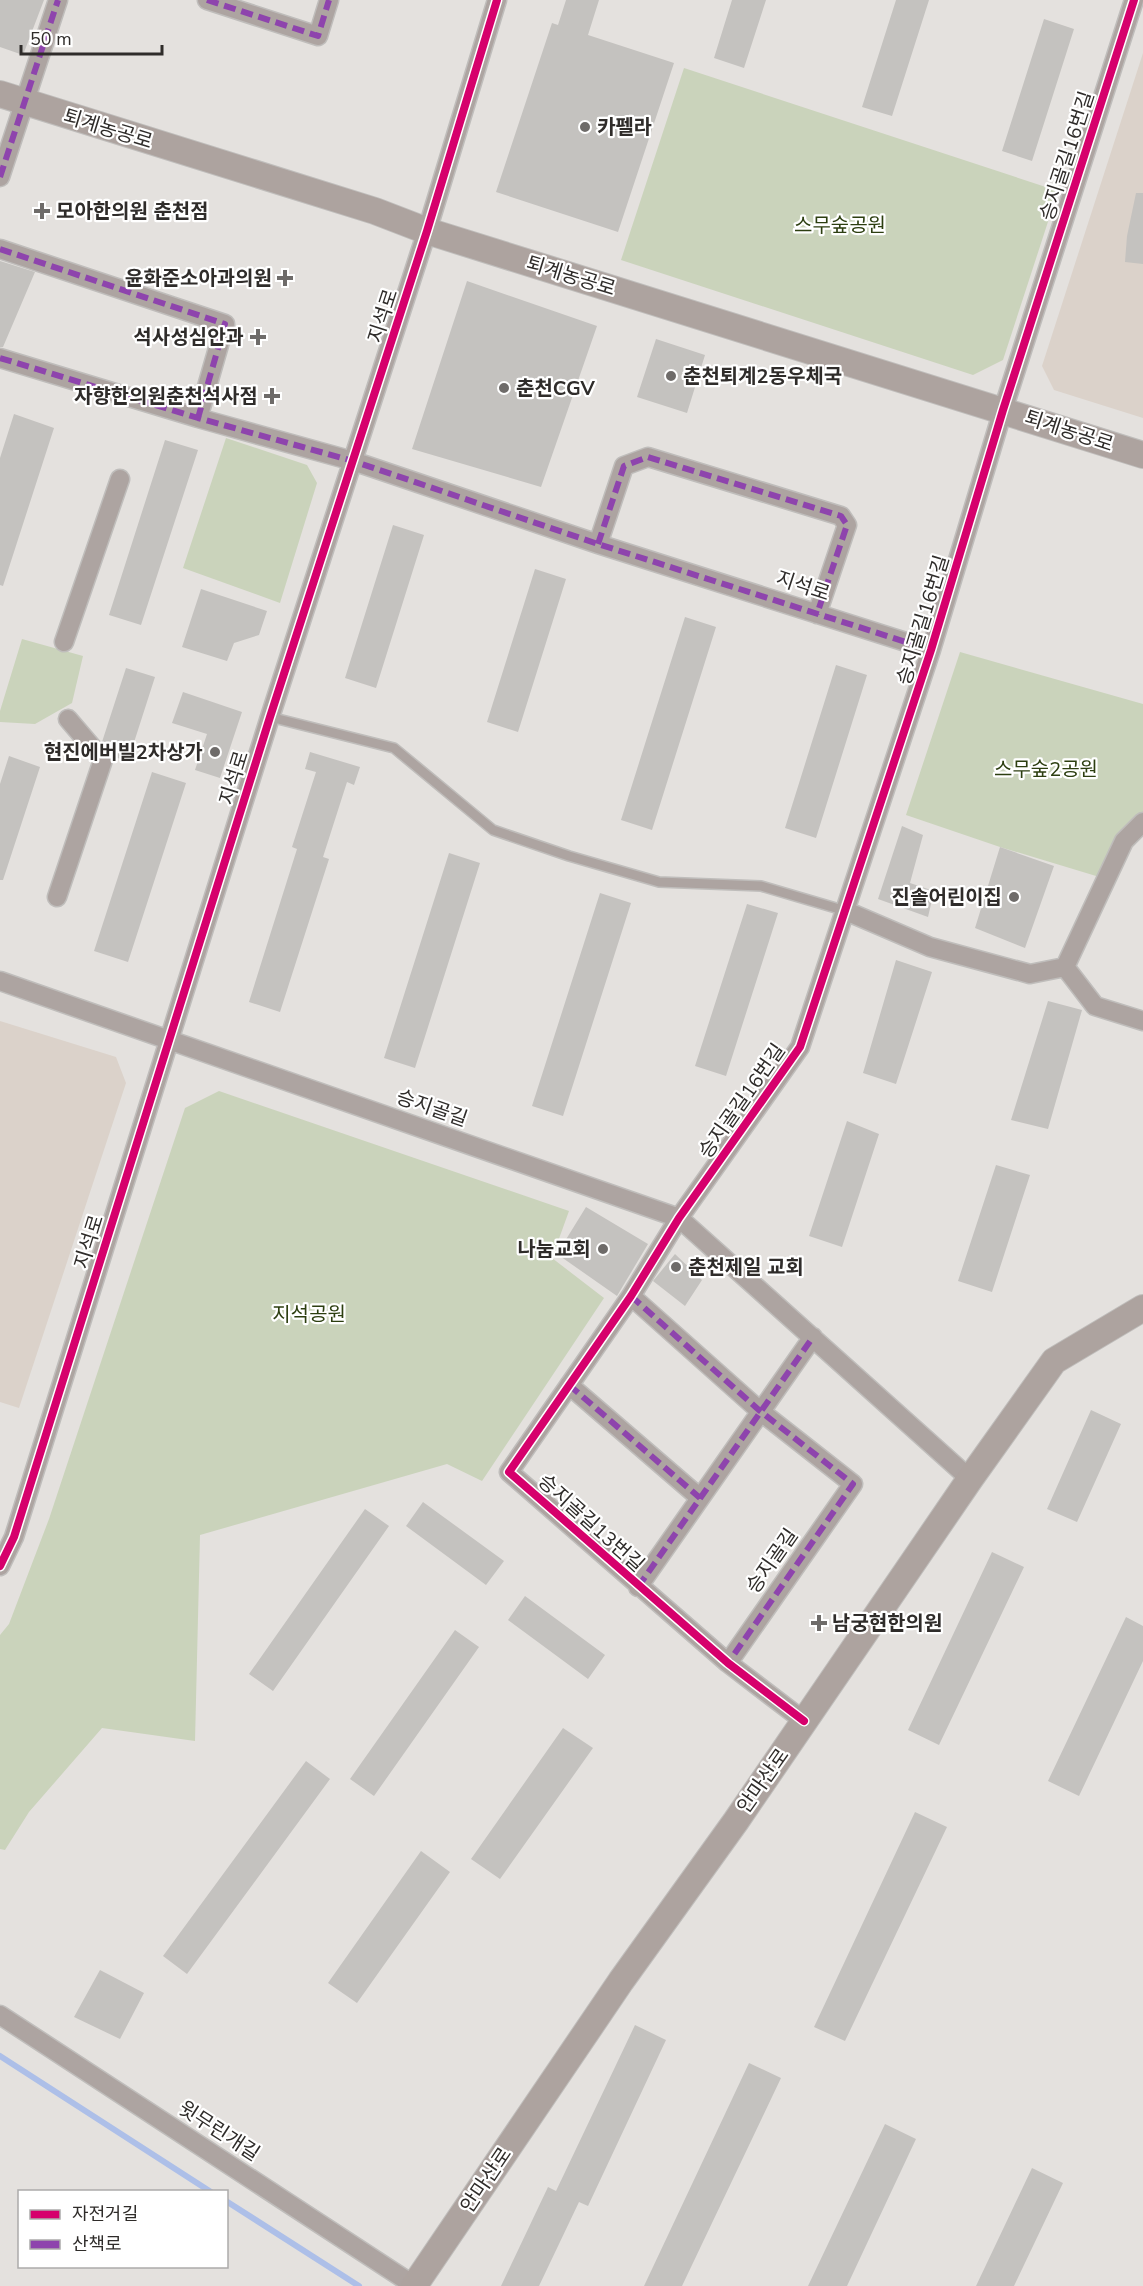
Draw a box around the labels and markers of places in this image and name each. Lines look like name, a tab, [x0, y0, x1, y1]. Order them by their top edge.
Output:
place label: 카펠라	[597, 114, 652, 141]
marker: 카펠라	[578, 120, 592, 134]
place label: 모아한의원 춘천점	[56, 198, 209, 225]
marker: 모아한의원 춘천점	[33, 202, 51, 220]
place label: 윤화준소아과의원	[125, 265, 272, 292]
marker: 윤화준소아과의원	[276, 269, 294, 287]
place label: 석사성심안과	[134, 324, 244, 351]
marker: 석사성심안과	[249, 328, 267, 346]
place label: 춘천퇴계2동우체국	[683, 363, 842, 390]
marker: 춘천퇴계2동우체국	[664, 369, 678, 383]
place label: 춘천CGV	[516, 375, 595, 402]
marker: 춘천CGV	[497, 381, 511, 395]
place label: 자향한의원춘천석사점	[74, 383, 258, 410]
marker: 자향한의원춘천석사점	[263, 387, 281, 405]
place label: 현진에버빌2차상가	[44, 739, 203, 766]
marker: 현진에버빌2차상가	[208, 745, 222, 759]
place label: 진솔어린이집	[892, 884, 1002, 911]
marker: 진솔어린이집	[1007, 890, 1021, 904]
place label: 나눔교회	[517, 1236, 591, 1263]
marker: 나눔교회	[596, 1242, 610, 1256]
place label: 춘천제일 교회	[688, 1254, 804, 1281]
marker: 춘천제일 교회	[669, 1260, 683, 1274]
place label: 남궁현한의원	[832, 1610, 942, 1637]
marker: 남궁현한의원	[810, 1614, 828, 1632]

